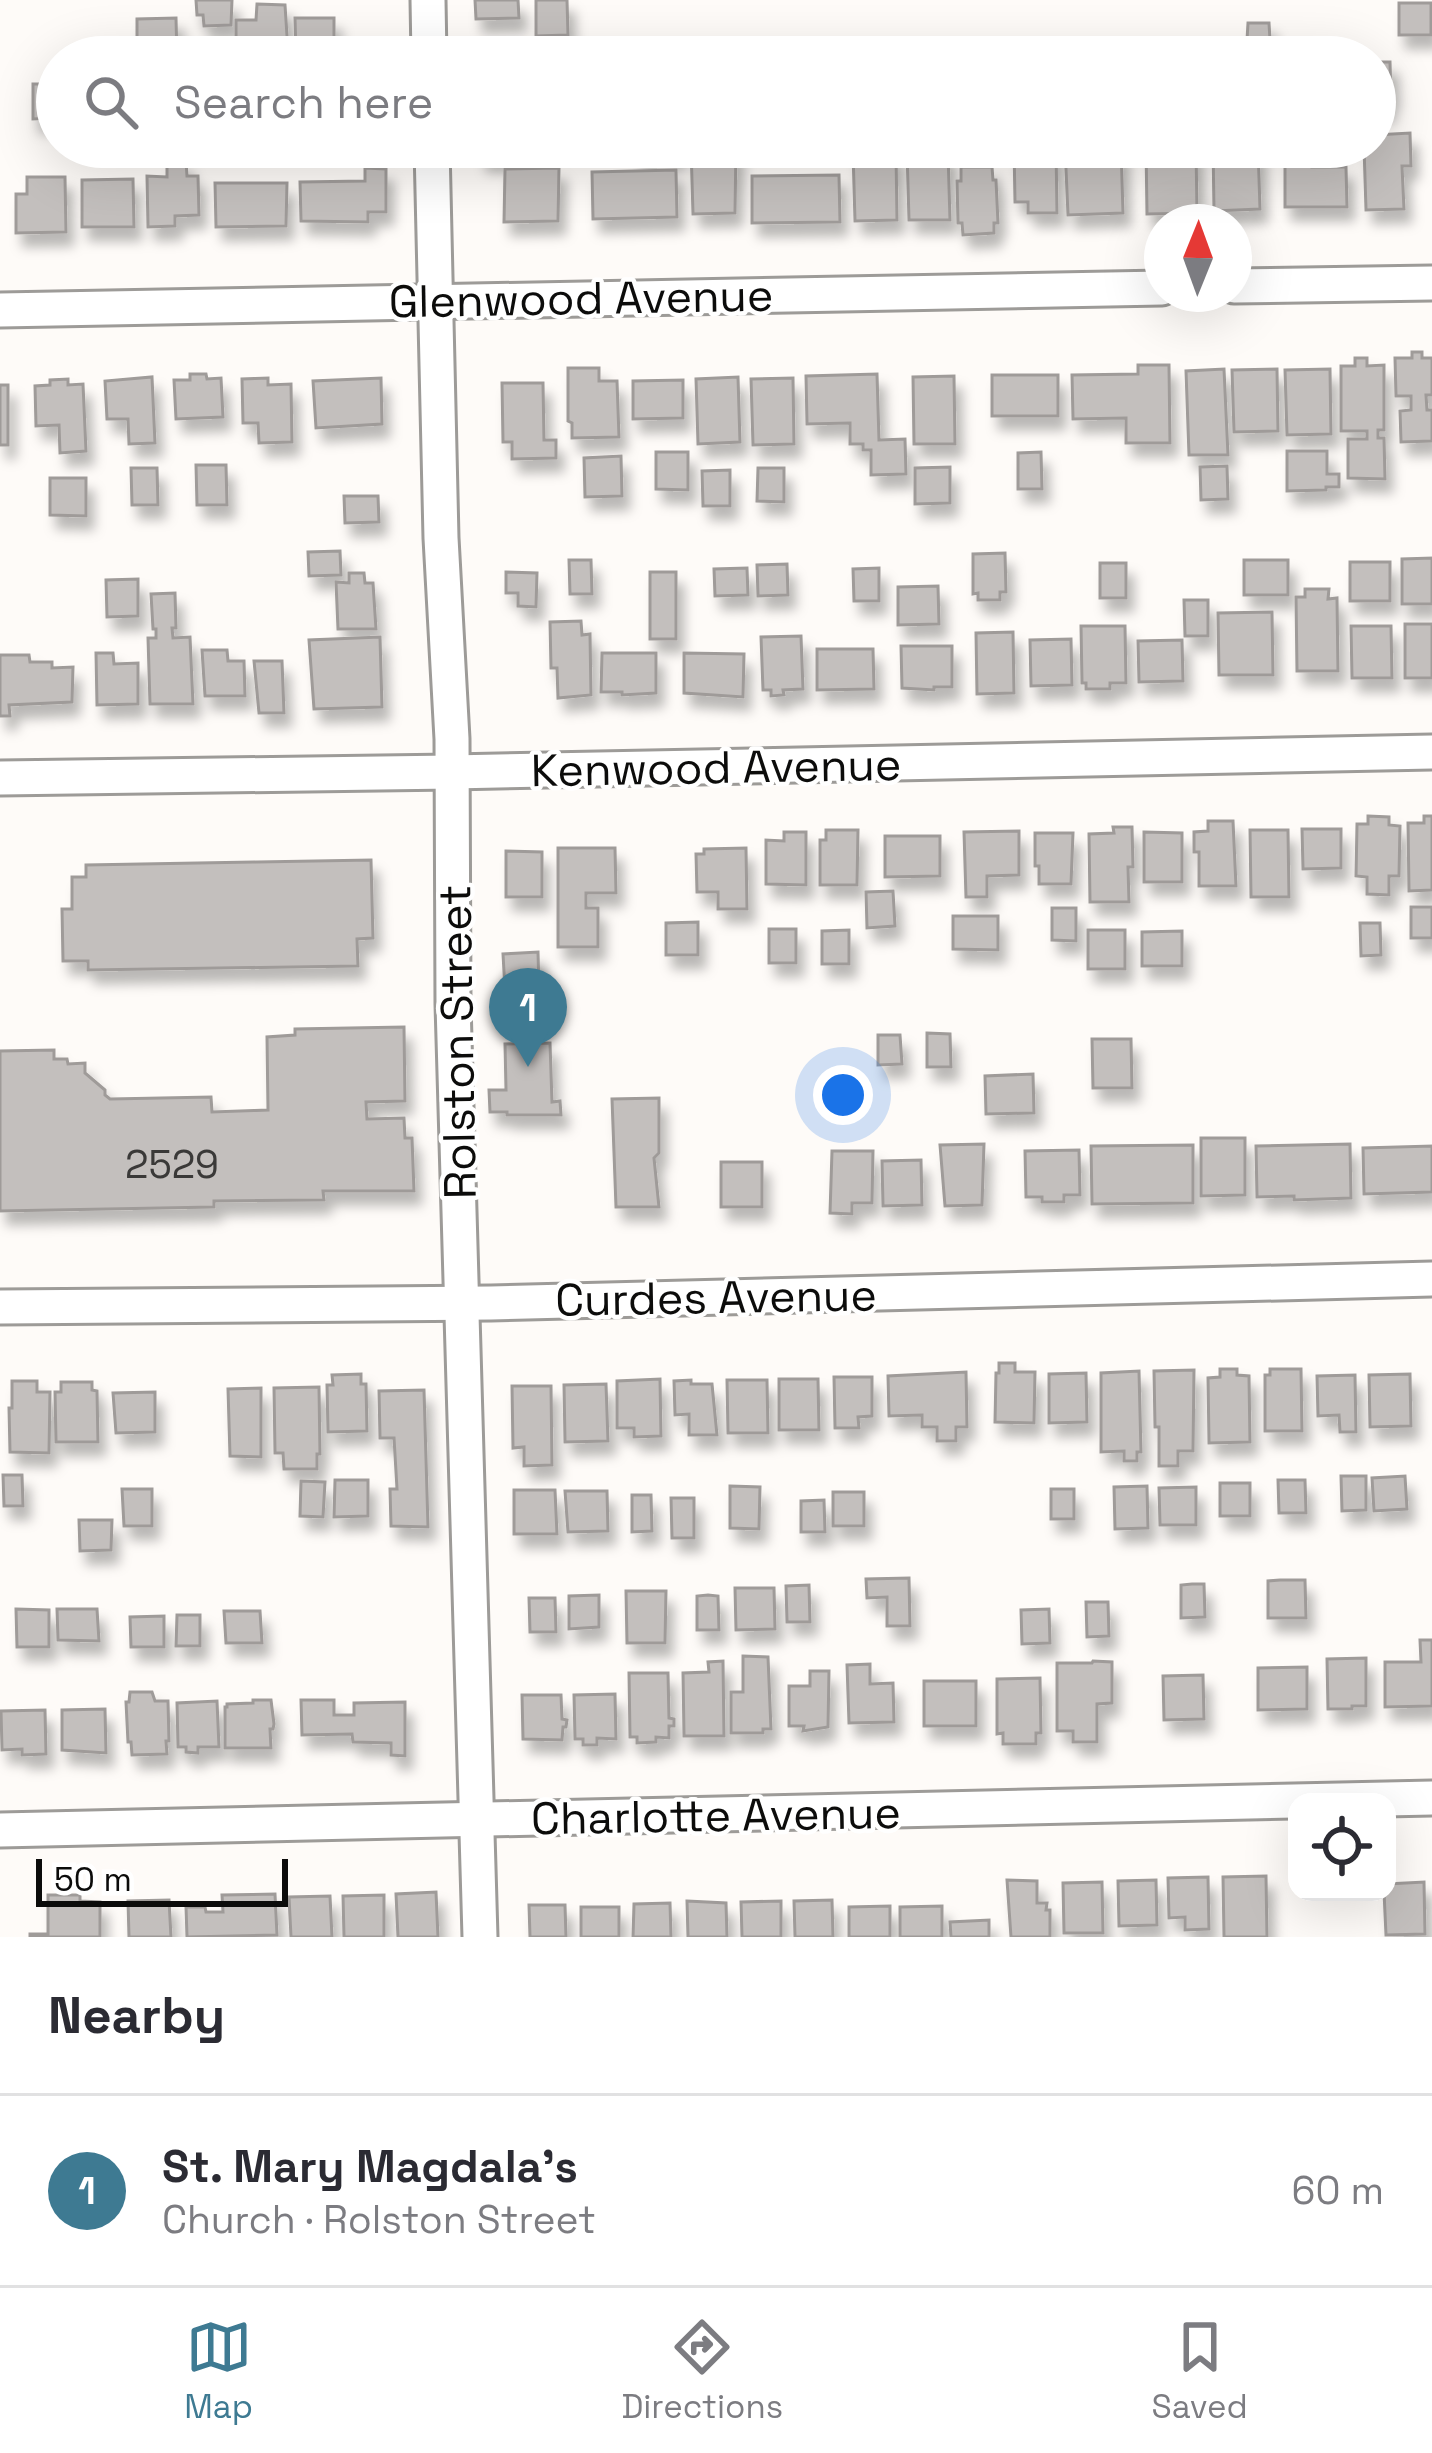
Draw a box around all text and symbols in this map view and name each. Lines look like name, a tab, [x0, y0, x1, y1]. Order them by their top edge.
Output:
search box	[36, 36, 1396, 168]
icon: search	[78, 69, 144, 135]
text: Search here	[174, 74, 433, 131]
north arrow	[1144, 204, 1252, 312]
street label: Glenwood Avenue	[388, 267, 774, 330]
street label: Kenwood Avenue	[530, 736, 902, 799]
street label: Rolston Street	[426, 884, 489, 1200]
pin: 1	[489, 968, 567, 1067]
your location	[813, 1065, 873, 1125]
house number: 2529	[125, 1140, 219, 1189]
street label: Curdes Avenue	[555, 1266, 877, 1329]
street label: Charlotte Avenue	[531, 1784, 901, 1847]
map controls	[1288, 1793, 1396, 1901]
button: locate	[1288, 1793, 1396, 1901]
scale bar	[36, 1853, 288, 1906]
text: 50 m	[54, 1859, 132, 1901]
text: Nearby	[48, 1983, 225, 2048]
text: St. Mary Magdala's	[162, 2138, 578, 2195]
text: 1	[78, 2166, 96, 2215]
text: 60 m	[1292, 2166, 1384, 2215]
text: Church · Rolston Street	[162, 2195, 596, 2244]
tab: Map	[184, 2314, 253, 2428]
tab: Directions	[621, 2314, 783, 2428]
tab: Saved	[1152, 2314, 1248, 2428]

